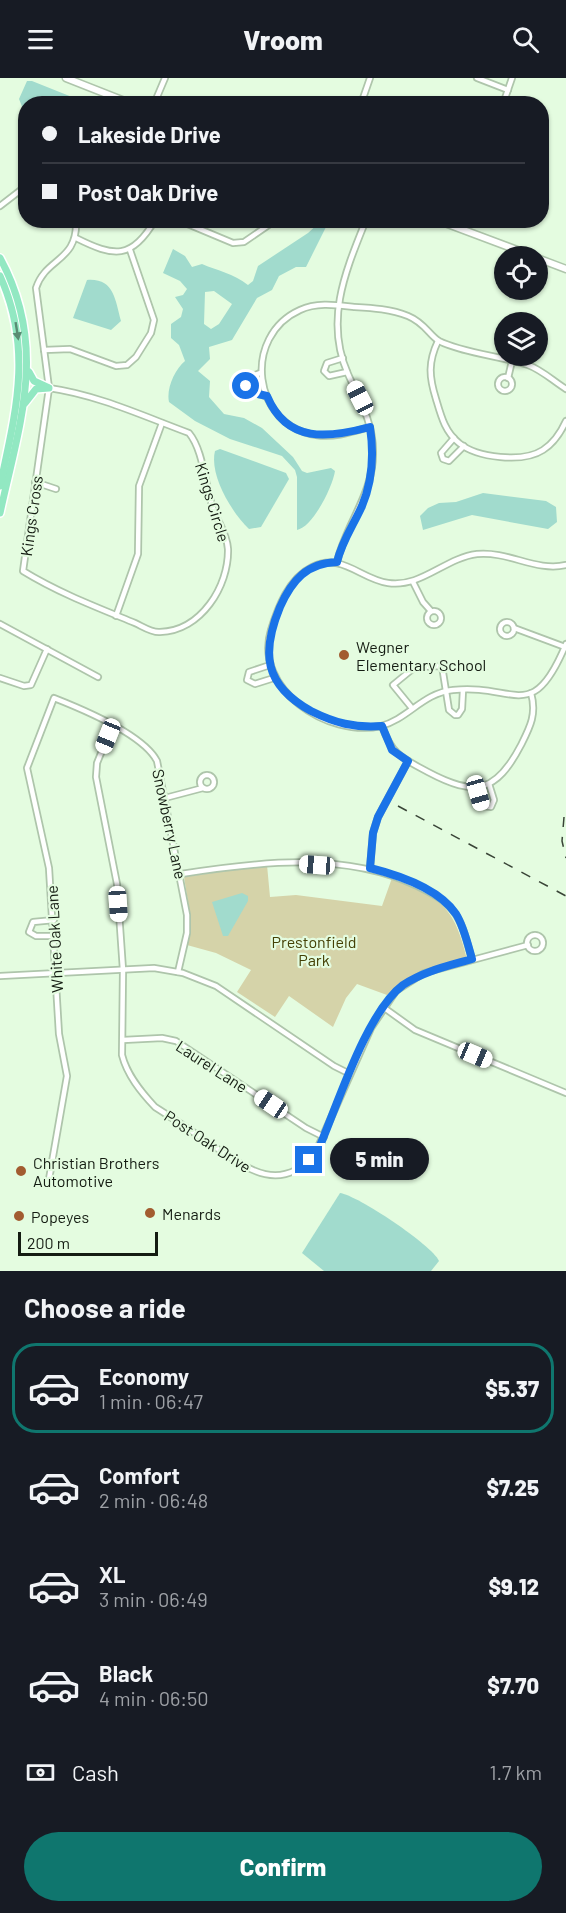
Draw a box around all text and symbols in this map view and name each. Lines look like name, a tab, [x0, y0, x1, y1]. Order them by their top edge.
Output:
icon: menu	[24, 23, 57, 56]
text: Vroom	[243, 23, 323, 55]
icon: search	[509, 23, 542, 56]
text: Lakeside Drive	[78, 121, 221, 147]
text: Post Oak Drive	[78, 179, 218, 205]
map controls	[494, 246, 548, 366]
button: locate	[494, 246, 548, 300]
button: layers	[494, 312, 548, 366]
one-way arrow	[13, 322, 22, 341]
route start	[232, 372, 259, 399]
car	[344, 378, 376, 418]
street label: Kings Circle	[192, 460, 234, 544]
street label: Kings Cross	[16, 474, 46, 558]
place label: Wegner Elementary School	[356, 637, 486, 674]
marker: Wegner Elementary School	[337, 648, 351, 662]
car	[93, 716, 123, 756]
street label: Snowberry Lane	[149, 767, 191, 881]
car	[464, 773, 492, 813]
car	[298, 855, 336, 875]
street label: White Oak Lane	[42, 885, 66, 993]
car	[108, 885, 128, 923]
park label: Prestonfield Park	[272, 932, 356, 969]
street label: Laurel Lane	[173, 1036, 251, 1096]
car	[455, 1040, 495, 1070]
car	[251, 1086, 291, 1122]
street label: Post Oak Drive	[161, 1106, 255, 1176]
callout: 5 min	[330, 1139, 429, 1181]
route end	[295, 1146, 322, 1173]
text: 5 min	[356, 1147, 403, 1171]
place label: Christian Brothers Automotive	[33, 1153, 160, 1190]
marker: Christian Brothers Automotive	[14, 1164, 28, 1178]
place label: Menards	[162, 1204, 221, 1223]
marker: Menards	[143, 1206, 157, 1220]
place label: Popeyes	[31, 1207, 89, 1226]
marker: Popeyes	[12, 1209, 26, 1223]
scale bar	[18, 1229, 158, 1256]
text: 200 m	[27, 1233, 70, 1252]
text: Choose a ride	[24, 1291, 186, 1323]
icon: car	[27, 1361, 81, 1415]
text: Economy	[99, 1363, 189, 1389]
text: $5.37	[485, 1375, 539, 1401]
text: 1 min · 06:47	[99, 1389, 203, 1413]
icon: car	[27, 1460, 81, 1514]
text: Comfort	[99, 1462, 180, 1488]
text: $7.25	[486, 1474, 539, 1500]
text: 2 min · 06:48	[99, 1488, 208, 1512]
icon: car	[27, 1559, 81, 1613]
text: XL	[99, 1561, 125, 1587]
text: $9.12	[488, 1573, 539, 1599]
text: 3 min · 06:49	[99, 1587, 208, 1611]
icon: car	[27, 1658, 81, 1712]
text: Black	[99, 1660, 153, 1686]
text: $7.70	[487, 1672, 539, 1698]
text: 4 min · 06:50	[99, 1686, 209, 1710]
icon: cash	[24, 1756, 57, 1789]
text: Cash	[72, 1759, 119, 1785]
text: 1.7 km	[489, 1760, 542, 1784]
button: Confirm	[24, 1832, 542, 1901]

